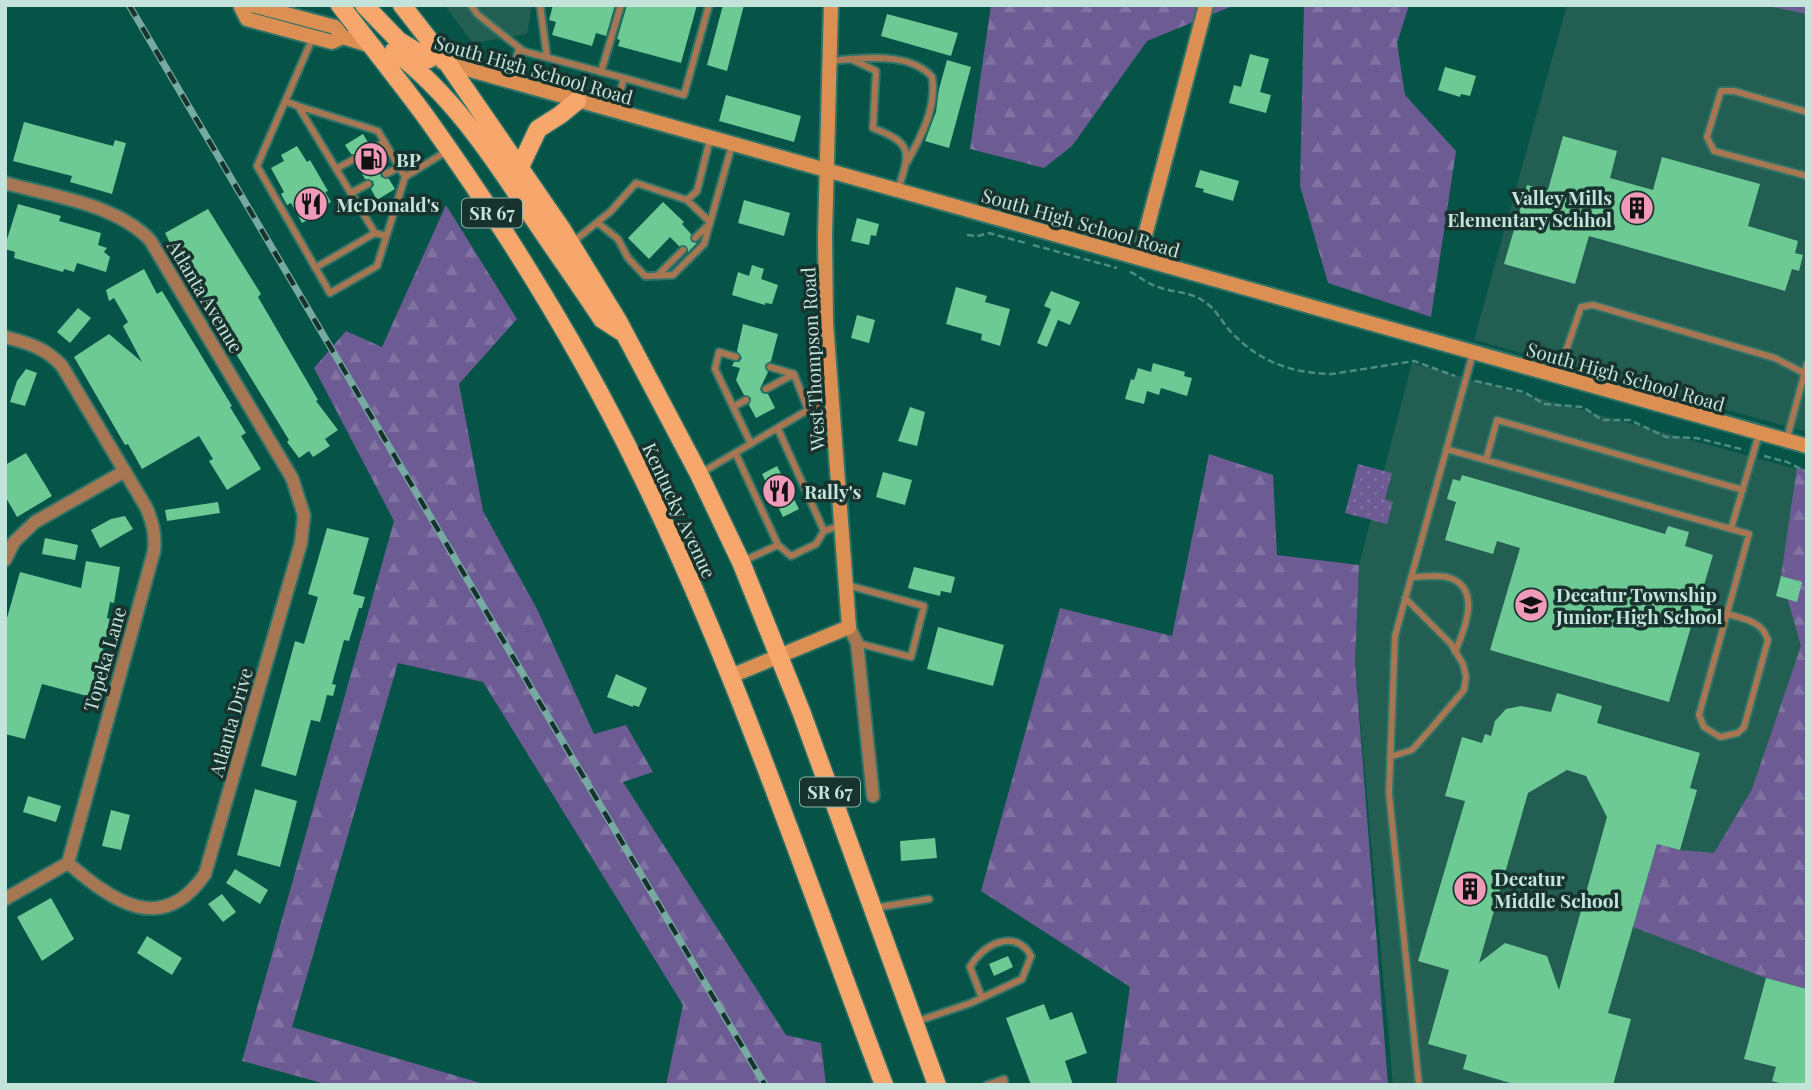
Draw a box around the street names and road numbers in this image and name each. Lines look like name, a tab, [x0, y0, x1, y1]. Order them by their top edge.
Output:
street label: South High School Road	[432, 28, 636, 110]
street label: South High School Road	[979, 181, 1183, 263]
road number: SR 67	[462, 198, 522, 228]
street label: Atlanta Avenue	[161, 234, 250, 357]
street label: West Thompson Road	[794, 266, 830, 453]
street label: South High School Road	[1524, 335, 1728, 417]
street label: Kentucky Avenue	[637, 438, 723, 582]
street label: Topeka Lane	[77, 604, 131, 714]
street label: Atlanta Drive	[202, 665, 258, 780]
road number: SR 67	[800, 778, 860, 806]

